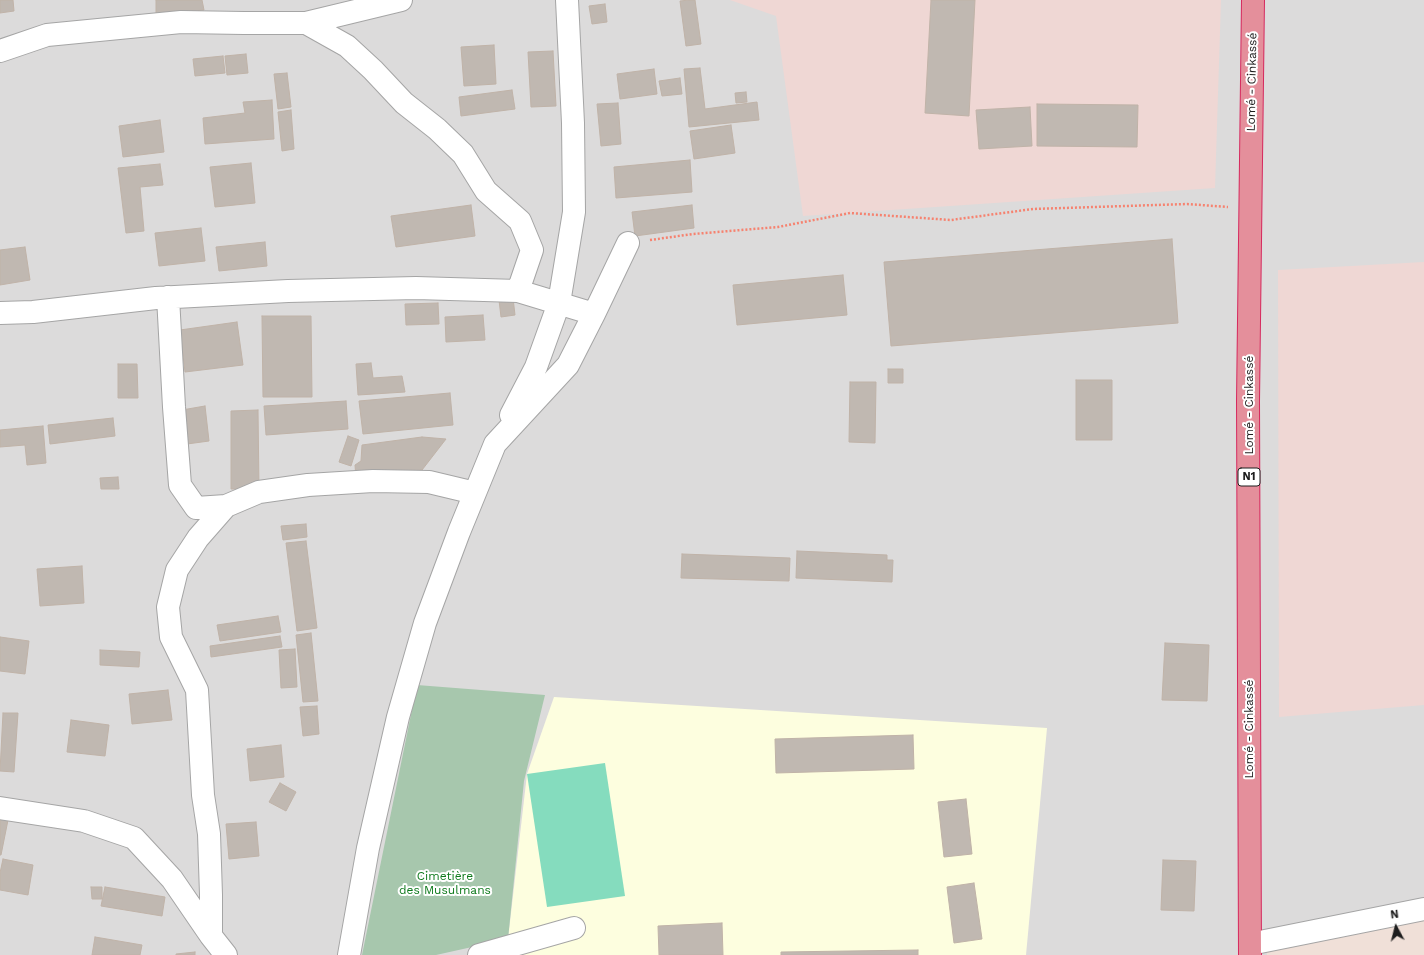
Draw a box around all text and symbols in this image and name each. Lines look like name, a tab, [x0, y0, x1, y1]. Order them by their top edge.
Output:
street label: Lomé - Cinkassé	[1244, 33, 1260, 131]
street label: Lomé - Cinkassé	[1242, 356, 1256, 454]
road number: N1	[1238, 468, 1260, 486]
street label: Lomé - Cinkassé	[1242, 680, 1256, 778]
park label: Cimetière des Musulmans	[399, 869, 491, 897]
north arrow	[1376, 907, 1416, 947]
text: N	[1390, 908, 1399, 922]

